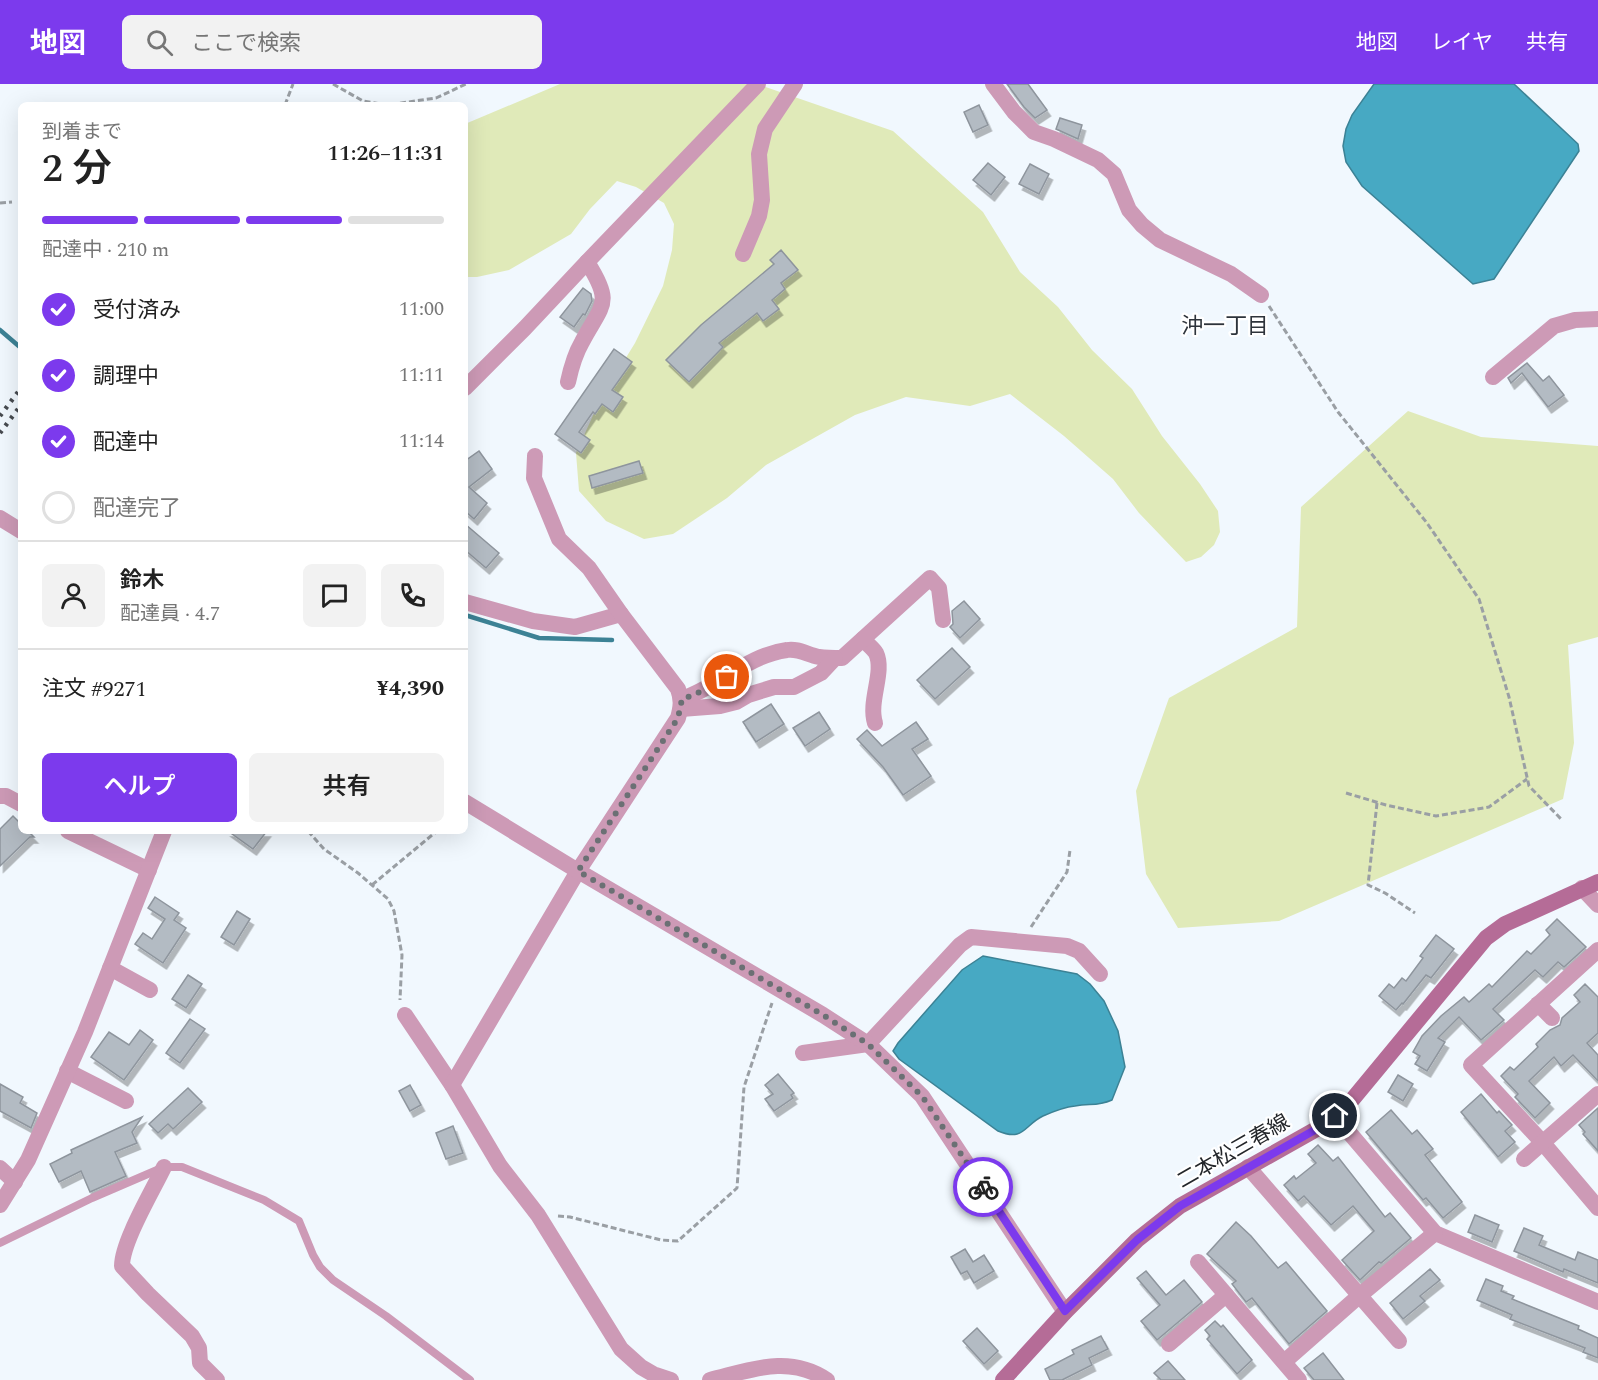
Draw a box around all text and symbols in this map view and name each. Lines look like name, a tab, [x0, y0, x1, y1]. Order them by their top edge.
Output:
search box	[122, 15, 542, 69]
text: 地図	[30, 22, 86, 65]
icon: search	[143, 26, 176, 59]
text: ここで検索	[191, 27, 301, 60]
text: 地図	[1356, 27, 1398, 59]
text: レイヤ	[1431, 27, 1493, 59]
text: 共有	[1526, 27, 1568, 59]
text: 到着まで	[42, 117, 122, 147]
text: 11:26–11:31	[327, 137, 444, 170]
text: 2 分	[42, 140, 112, 199]
text: 配達中 · 210 m	[42, 235, 169, 265]
icon: check	[42, 293, 75, 326]
text: 受付済み	[93, 294, 181, 327]
text: 11:00	[399, 294, 444, 324]
district label: 沖一丁目	[1181, 310, 1269, 343]
icon: check	[42, 359, 75, 392]
text: 調理中	[93, 360, 159, 393]
text: 11:11	[399, 360, 444, 390]
icon: check	[42, 425, 75, 458]
text: 配達中	[93, 426, 159, 459]
text: 11:14	[399, 426, 444, 456]
text: 配達完了	[93, 492, 181, 525]
button: person	[42, 564, 105, 627]
text: 鈴木	[120, 564, 164, 597]
button: chat	[303, 564, 366, 627]
button: phone	[381, 564, 444, 627]
text: 配達員 · 4.7	[120, 599, 220, 629]
pin	[701, 651, 752, 702]
icon: bag	[710, 660, 743, 693]
text: ¥4,390	[376, 672, 444, 705]
text: 注文 #9271	[42, 673, 147, 706]
button: ヘルプ	[42, 753, 237, 822]
button: 共有	[249, 753, 444, 822]
pin	[1309, 1090, 1360, 1141]
icon: home	[1318, 1099, 1351, 1132]
street label: 二本松三春線	[1171, 1107, 1296, 1197]
courier	[953, 1157, 1013, 1217]
icon: bike	[967, 1171, 1000, 1204]

